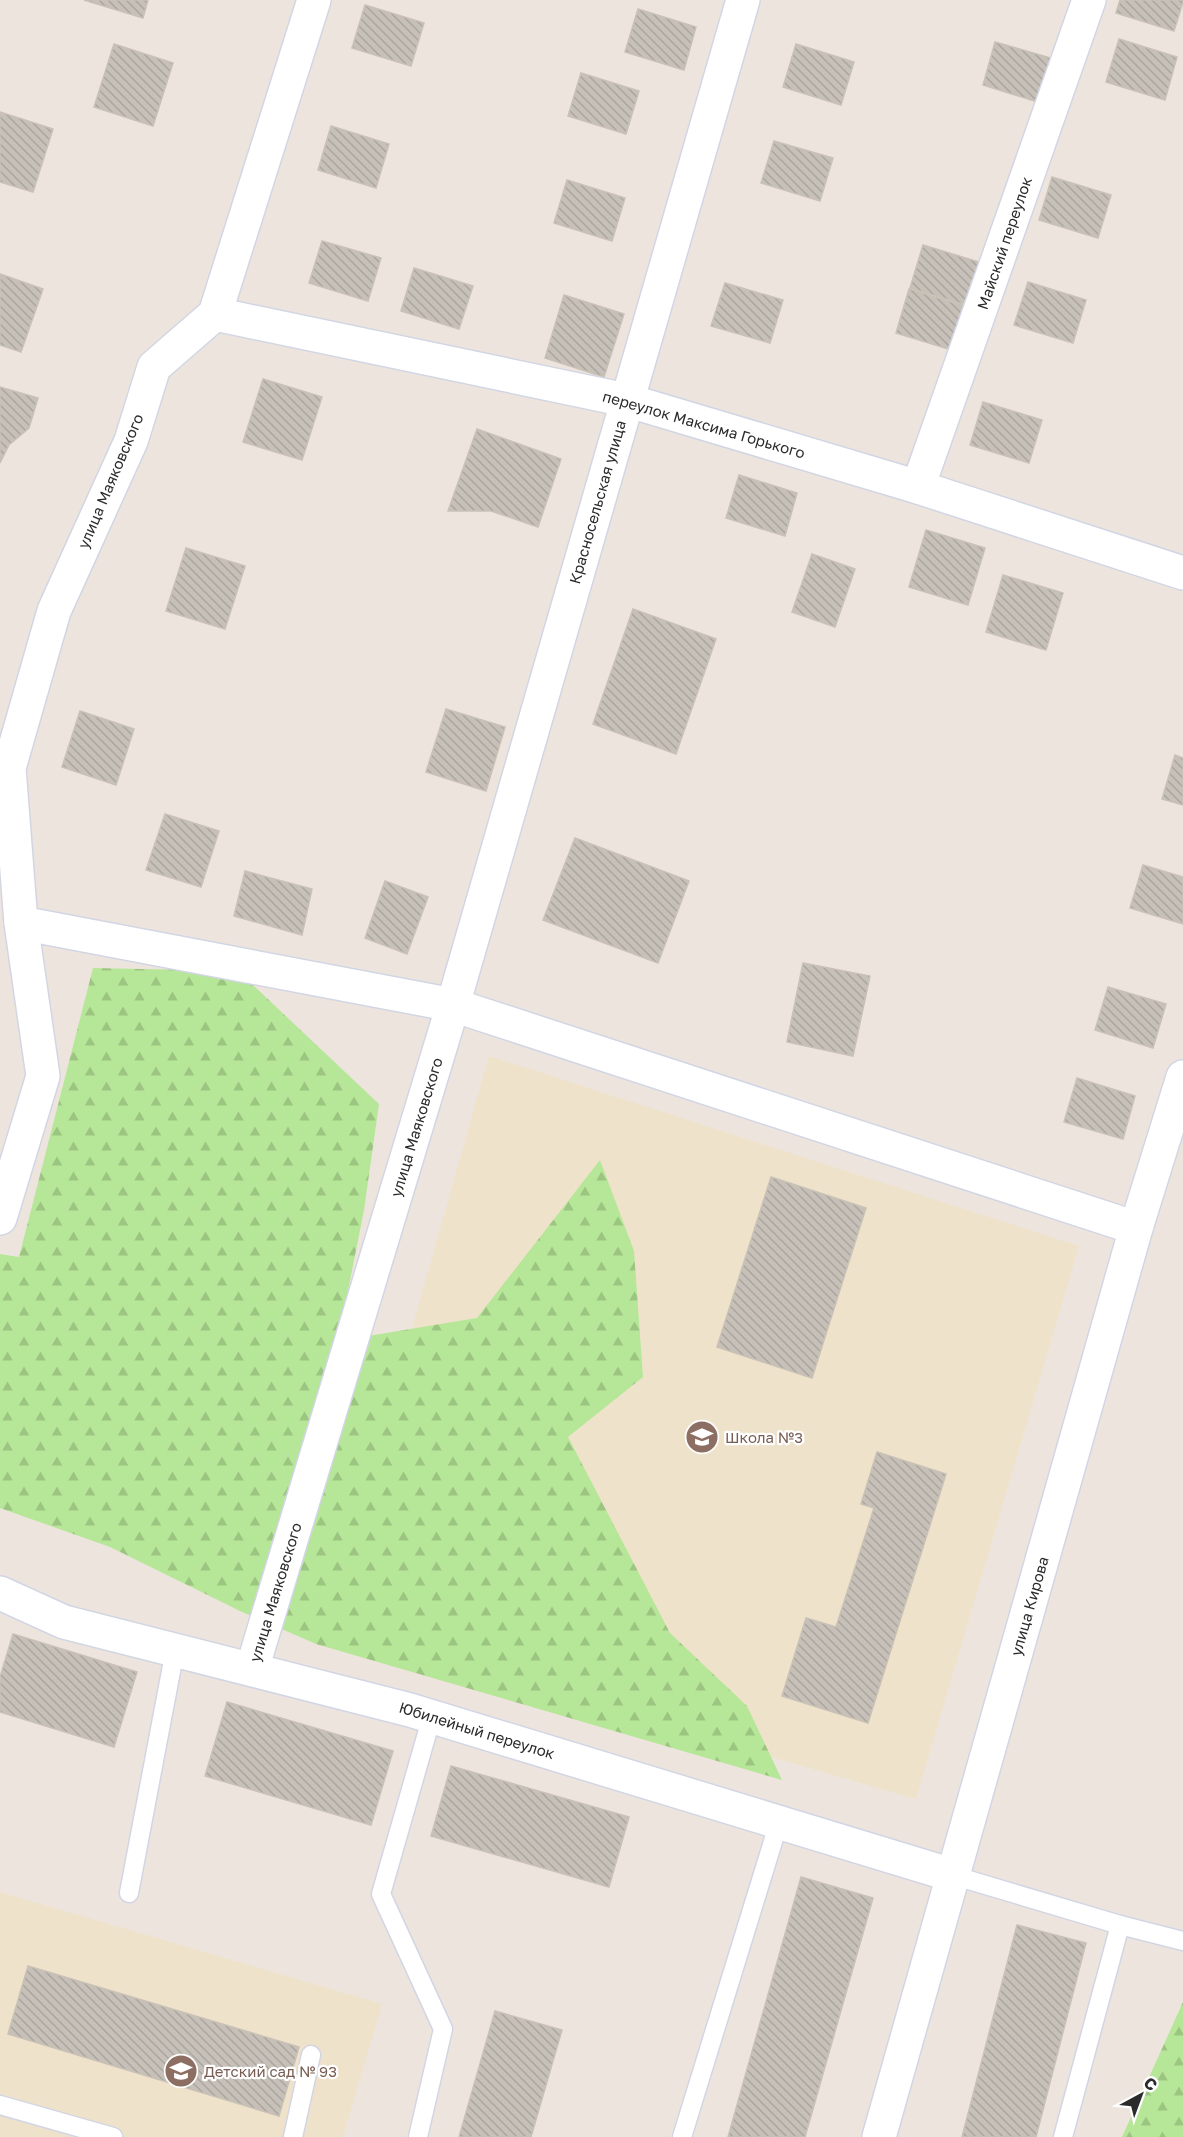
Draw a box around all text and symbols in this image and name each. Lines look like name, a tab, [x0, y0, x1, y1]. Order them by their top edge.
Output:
street label: Майский переулок	[973, 174, 1035, 312]
street label: переулок Максима Горького	[601, 386, 807, 462]
street label: улица Маяковского	[73, 411, 147, 551]
street label: Красносельская улица	[565, 418, 629, 586]
street label: улица Маяковского	[386, 1055, 446, 1199]
school or university icon: Школа №3	[684, 1419, 720, 1455]
place label: Школа №3	[725, 1428, 803, 1446]
street label: улица Маяковского	[245, 1520, 305, 1664]
street label: улица Кирова	[1006, 1554, 1052, 1658]
street label: Юбилейный переулок	[397, 1698, 557, 1762]
school or university icon: Детский сад № 93	[163, 2053, 199, 2089]
place label: Детский сад № 93	[204, 2062, 337, 2080]
north arrow	[1111, 2065, 1171, 2125]
text: С	[1140, 2072, 1162, 2095]

